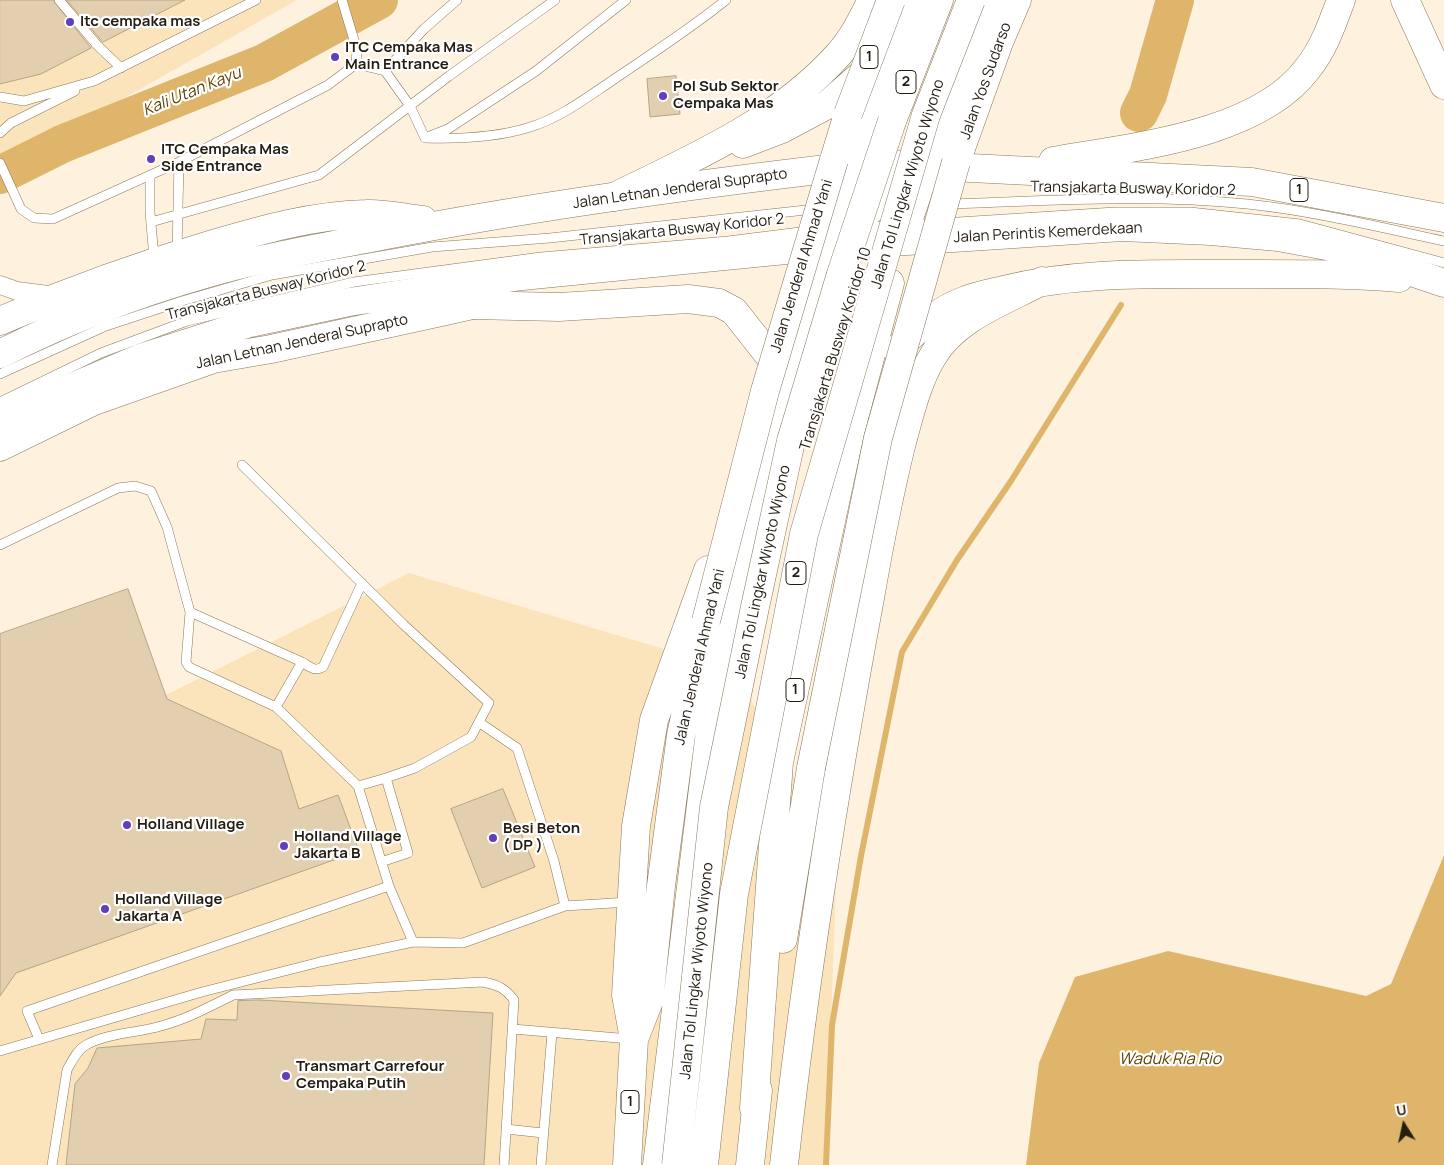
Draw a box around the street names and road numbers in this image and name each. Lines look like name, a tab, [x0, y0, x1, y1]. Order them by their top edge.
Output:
street label: Jalan Yos Sudarso	[956, 20, 1016, 142]
road number: 1	[860, 46, 878, 68]
road number: 2	[896, 70, 916, 94]
street label: Jalan Tol Lingkar Wiyoto Wiyono	[868, 77, 948, 291]
street label: Jalan Letnan Jenderal Suprapto	[572, 165, 788, 213]
street label: Jalan Jenderal Ahmad Yani	[767, 177, 837, 355]
street label: Transjakarta Busway Koridor 2	[1030, 178, 1236, 200]
road number: 1	[1290, 178, 1308, 202]
street label: Transjakarta Busway Koridor 2	[579, 210, 785, 250]
street label: Jalan Perintis Kemerdekaan	[953, 219, 1143, 247]
street label: Transjakarta Busway Koridor 10	[796, 245, 876, 453]
street label: Transjakarta Busway Koridor 2	[164, 257, 368, 325]
street label: Jalan Letnan Jenderal Suprapto	[194, 311, 410, 373]
street label: Jalan Tol Lingkar Wiyoto Wiyono	[732, 463, 794, 681]
road number: 2	[786, 562, 806, 584]
street label: Jalan Jenderal Ahmad Yani	[671, 567, 729, 747]
road number: 1	[786, 678, 804, 702]
street label: Jalan Tol Lingkar Wiyoto Wiyono	[677, 862, 717, 1080]
road number: 1	[621, 1090, 639, 1114]

